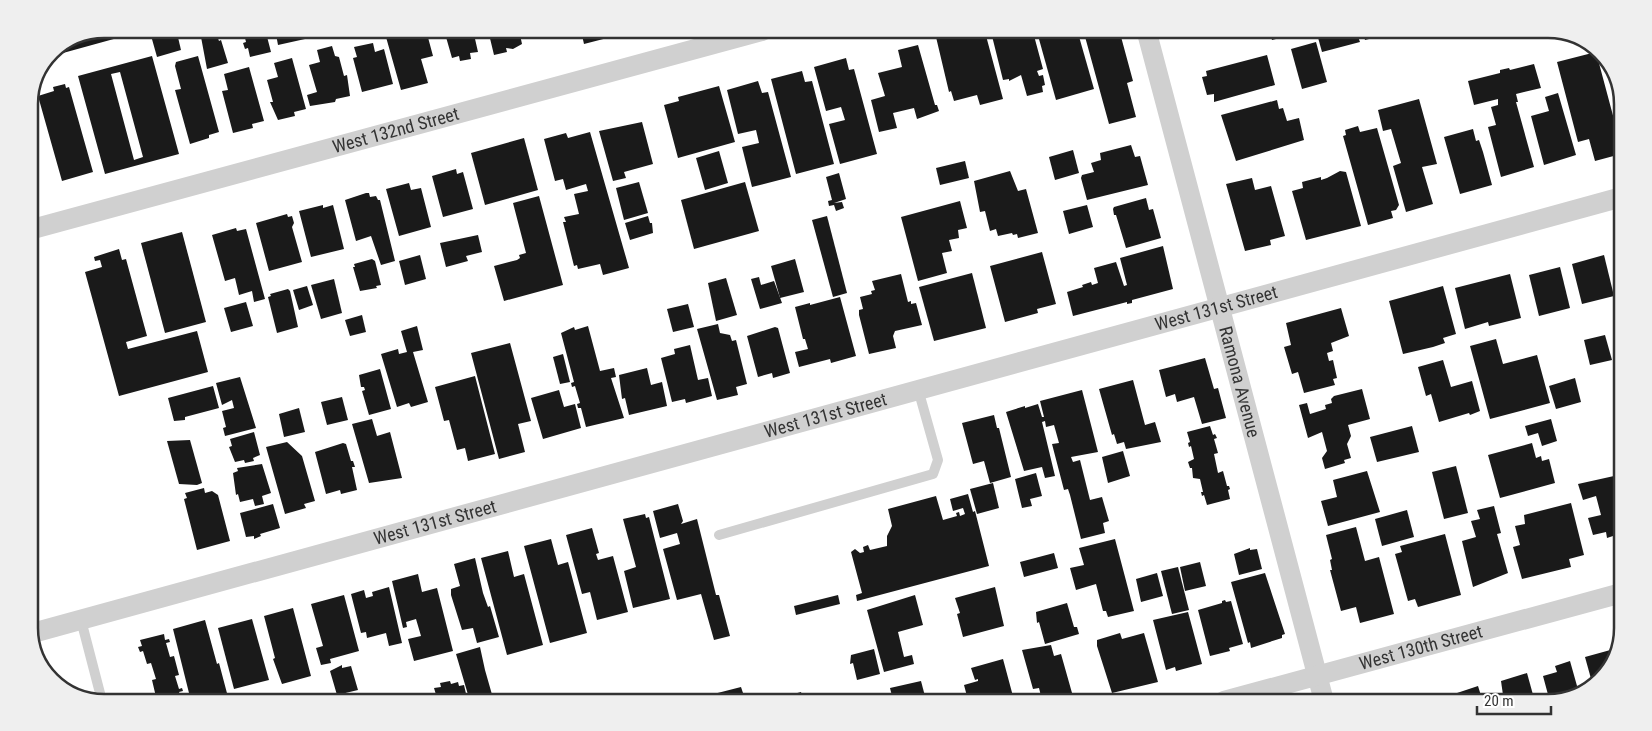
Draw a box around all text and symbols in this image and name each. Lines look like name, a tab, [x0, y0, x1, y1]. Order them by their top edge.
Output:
street label: West 132nd Street	[330, 103, 461, 157]
street label: West 131st Street	[1152, 281, 1280, 335]
street label: Ramona Avenue	[1215, 324, 1265, 440]
street label: West 131st Street	[762, 388, 889, 442]
street label: West 131st Street	[371, 495, 498, 549]
street label: West 130th Street	[1357, 620, 1485, 674]
scale bar	[1477, 684, 1551, 716]
text: 20 m	[1484, 692, 1514, 710]

